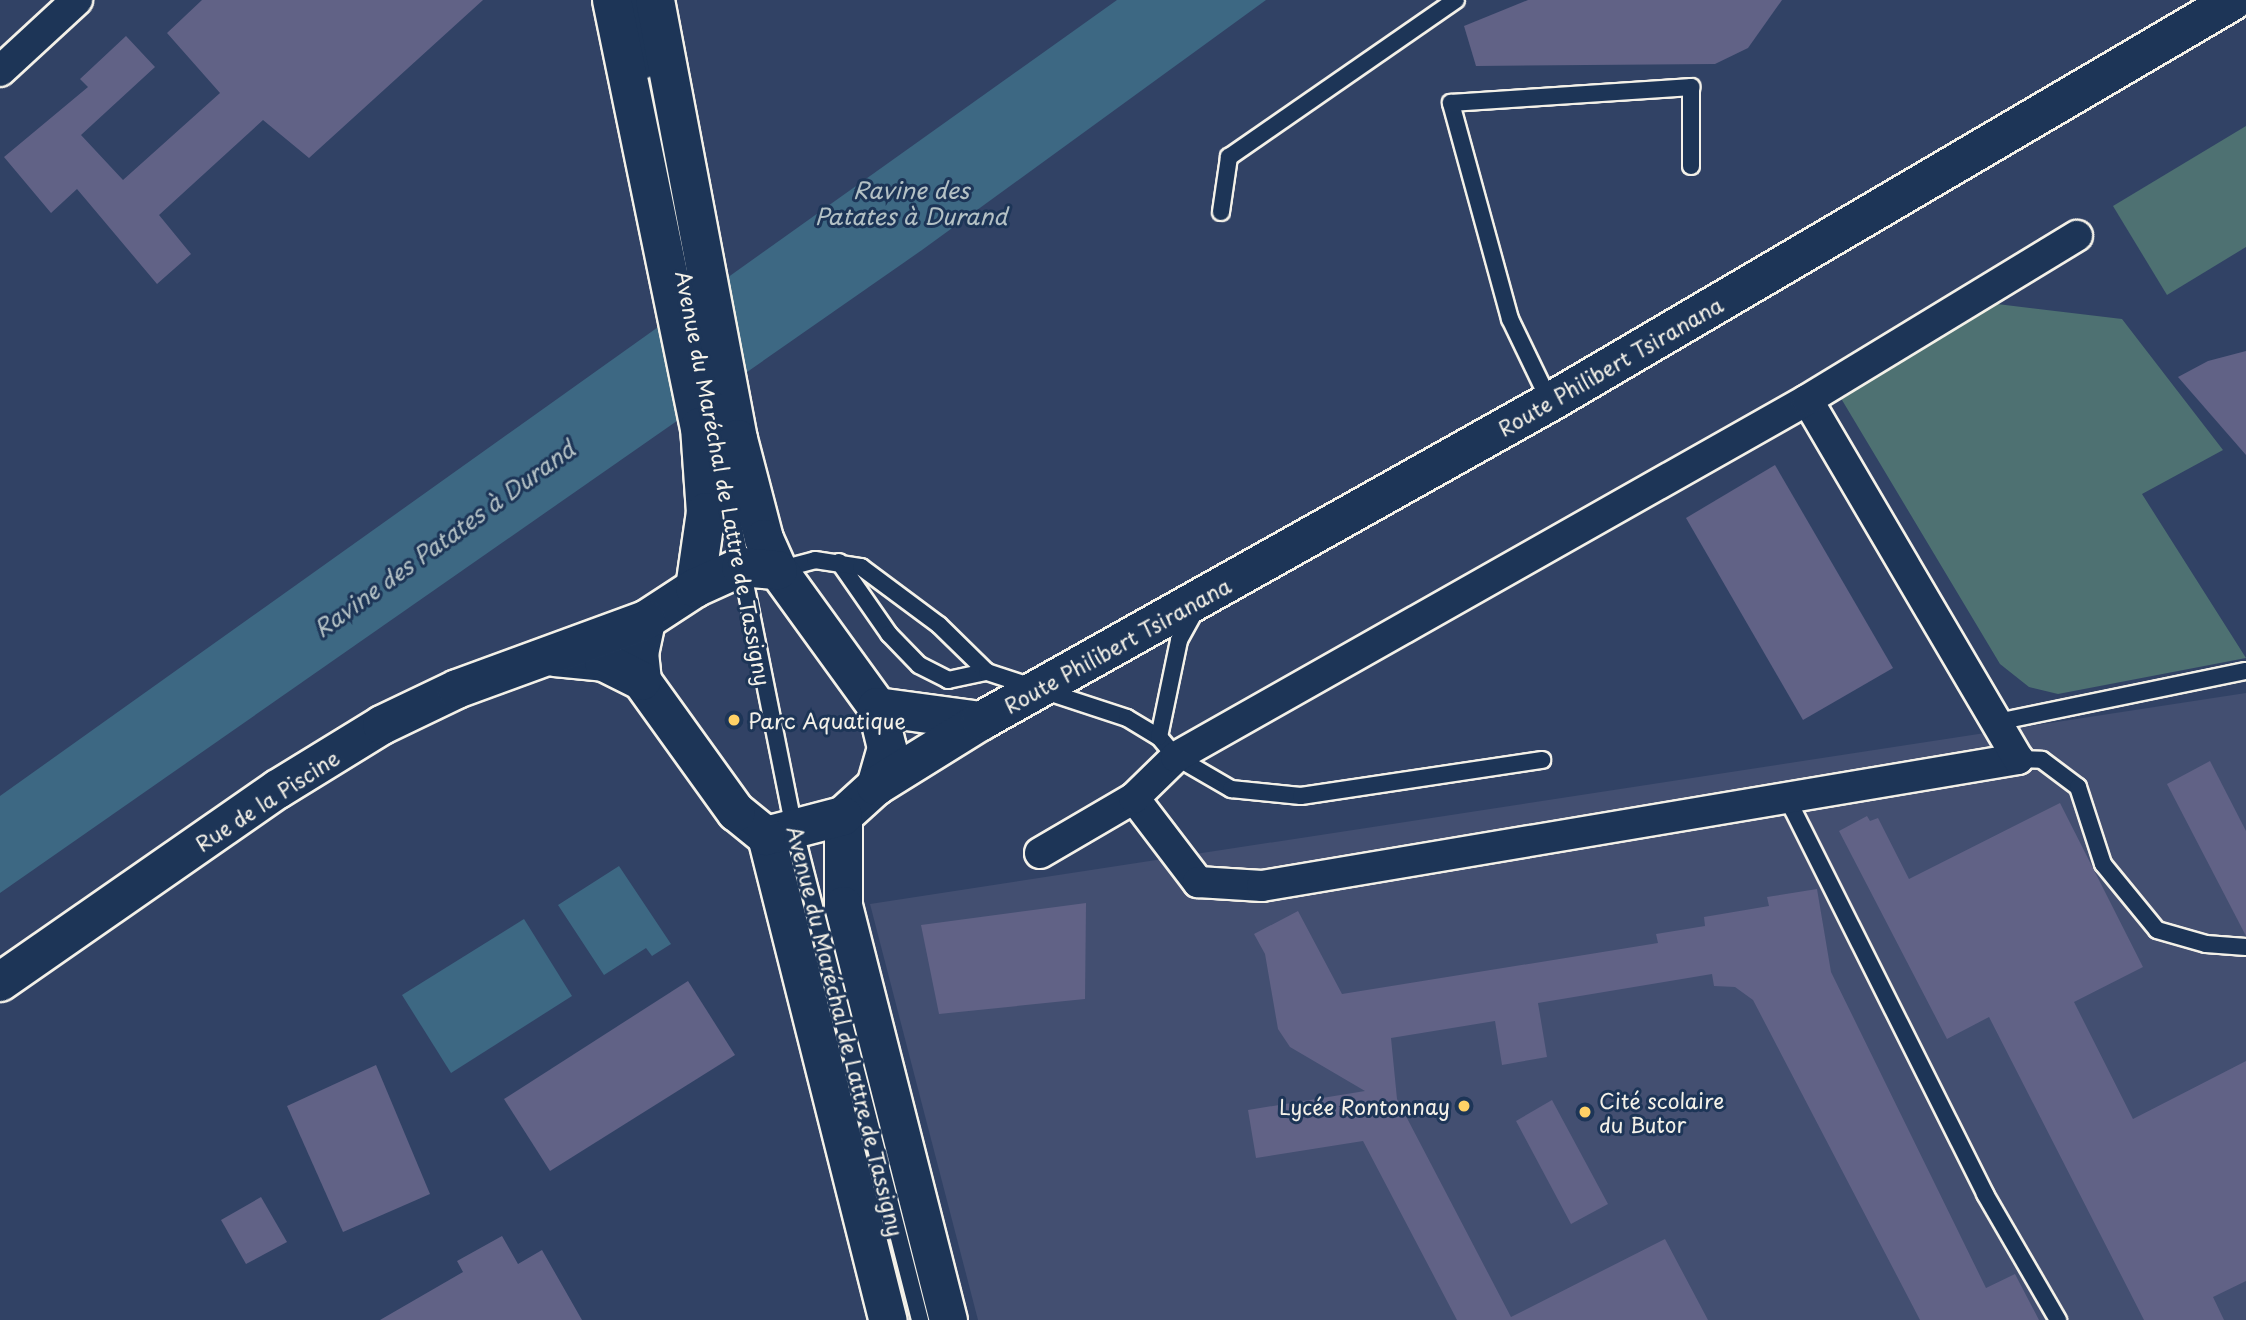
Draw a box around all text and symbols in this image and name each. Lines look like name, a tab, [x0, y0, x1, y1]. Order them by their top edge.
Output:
water label: Ravine des Patates à Durand	[813, 176, 1009, 230]
street label: Avenue du Maréchal de Lattre de Tassigny	[671, 266, 777, 690]
street label: Route Philibert Tsiranana	[1493, 291, 1727, 441]
water label: Ravine des Patates à Durand	[306, 434, 582, 644]
street label: Route Philibert Tsiranana	[999, 572, 1235, 718]
place label: Parc Aquatique	[748, 707, 903, 733]
marker: Parc Aquatique	[726, 712, 742, 728]
street label: Rue de la Piscine	[189, 743, 345, 857]
street label: Avenue du Maréchal de Lattre de Tassigny	[782, 821, 910, 1241]
place label: Cité scolaire du Butor	[1599, 1087, 1724, 1137]
place label: Lycée Rontonnay	[1277, 1093, 1450, 1119]
marker: Lycée Rontonnay	[1456, 1098, 1472, 1114]
marker: Cité scolaire du Butor	[1577, 1104, 1593, 1120]

